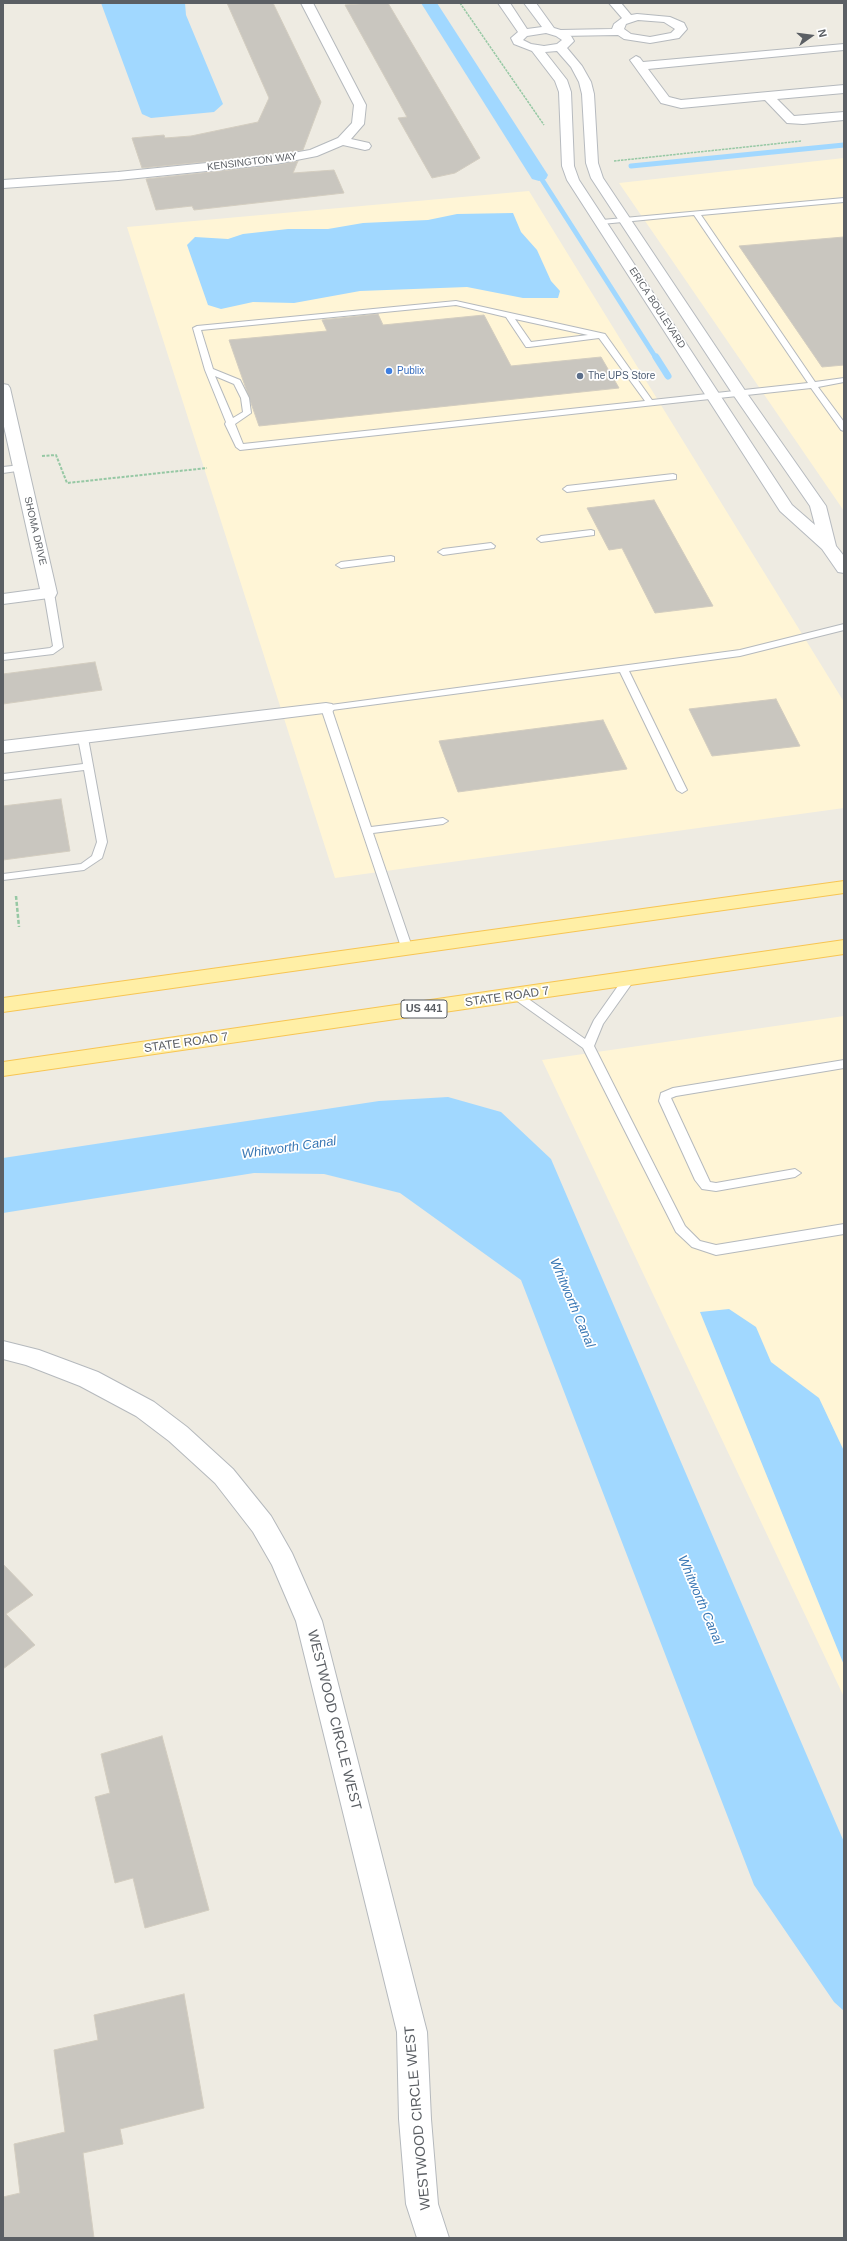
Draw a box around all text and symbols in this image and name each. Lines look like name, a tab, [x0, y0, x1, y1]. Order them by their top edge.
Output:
north arrow	[791, 16, 831, 56]
text: N	[816, 28, 829, 38]
street label: KENSINGTON WAY	[206, 151, 298, 173]
street label: ERICA BOULEVARD	[626, 265, 688, 351]
place label: Publix	[397, 365, 424, 377]
marker: Publix	[384, 366, 394, 376]
place label: The UPS Store	[588, 370, 655, 382]
marker: The UPS Store	[575, 371, 585, 381]
street label: SHOMA DRIVE	[21, 496, 49, 566]
street label: STATE ROAD 7	[464, 984, 550, 1010]
road number: US 441	[401, 1000, 447, 1018]
street label: STATE ROAD 7	[143, 1030, 229, 1056]
water label: Whitworth Canal	[241, 1134, 337, 1162]
water label: Whitworth Canal	[546, 1256, 598, 1350]
water label: Whitworth Canal	[674, 1553, 726, 1647]
street label: WESTWOOD CIRCLE WEST	[303, 1628, 365, 1812]
street label: WESTWOOD CIRCLE WEST	[402, 2025, 434, 2211]

